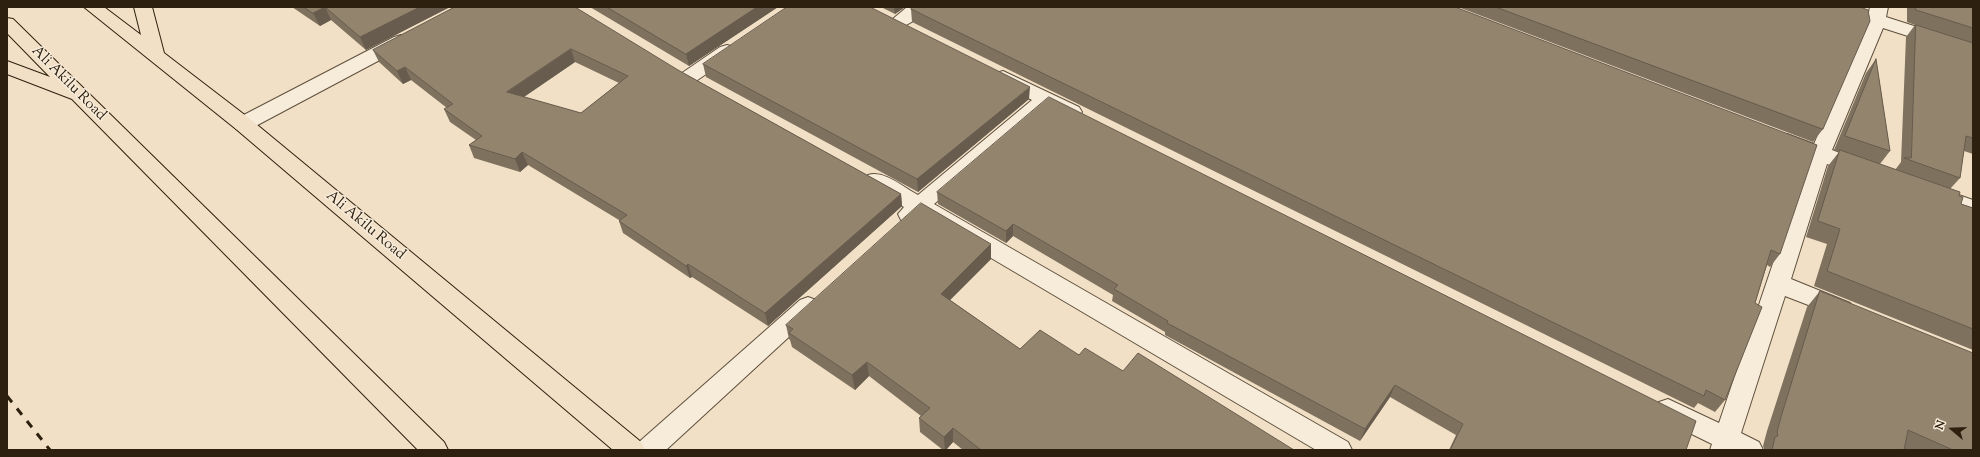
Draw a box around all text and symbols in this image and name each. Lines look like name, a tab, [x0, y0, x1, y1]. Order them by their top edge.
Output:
street label: Ali Akilu Road	[27, 43, 109, 125]
street label: Ali Akilu Road	[322, 188, 408, 264]
north arrow	[1932, 409, 1972, 449]
text: N	[1932, 418, 1950, 432]

